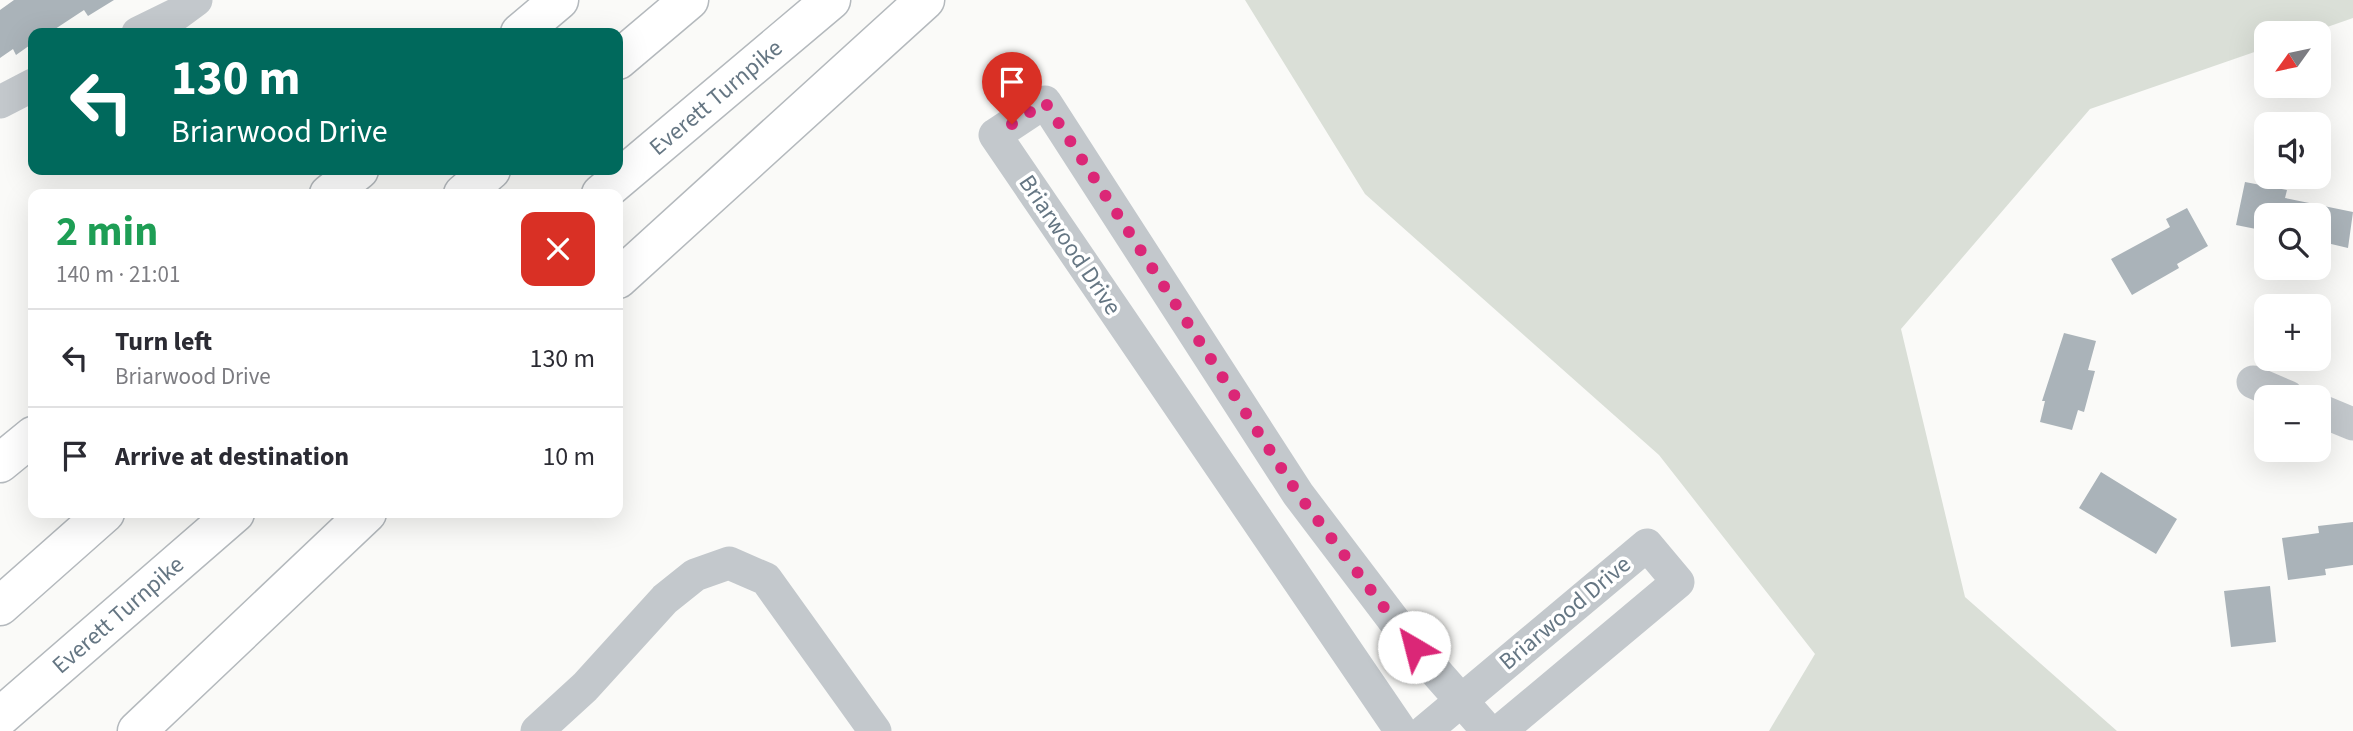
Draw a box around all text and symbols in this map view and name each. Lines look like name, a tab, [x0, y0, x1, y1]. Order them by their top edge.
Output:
north arrow	[2254, 21, 2331, 98]
map controls	[2254, 21, 2331, 462]
street label: Everett Turnpike	[641, 31, 790, 164]
text: 130 m	[171, 44, 300, 114]
pin	[982, 52, 1042, 124]
icon: left	[56, 56, 147, 147]
icon: arrive	[993, 63, 1031, 101]
text: Briarwood Drive	[171, 109, 388, 155]
button: sound	[2254, 112, 2331, 189]
street label: Briarwood Drive	[1010, 168, 1130, 322]
text: 2 min	[56, 202, 158, 262]
button: search	[2254, 203, 2331, 280]
button: close	[521, 212, 595, 286]
text: 140 m · 21:01	[56, 258, 180, 291]
button: +	[2254, 294, 2331, 371]
text: Turn left	[115, 323, 212, 360]
icon: left	[56, 339, 94, 377]
text: 130 m	[529, 340, 595, 377]
text: Briarwood Drive	[115, 360, 271, 393]
button: −	[2254, 385, 2331, 462]
icon: arrive	[56, 437, 94, 475]
text: Arrive at destination	[115, 438, 349, 475]
text: 10 m	[542, 438, 595, 475]
street label: Briarwood Drive	[1491, 547, 1639, 679]
street label: Everett Turnpike	[44, 548, 191, 682]
position arrow	[1377, 610, 1451, 684]

